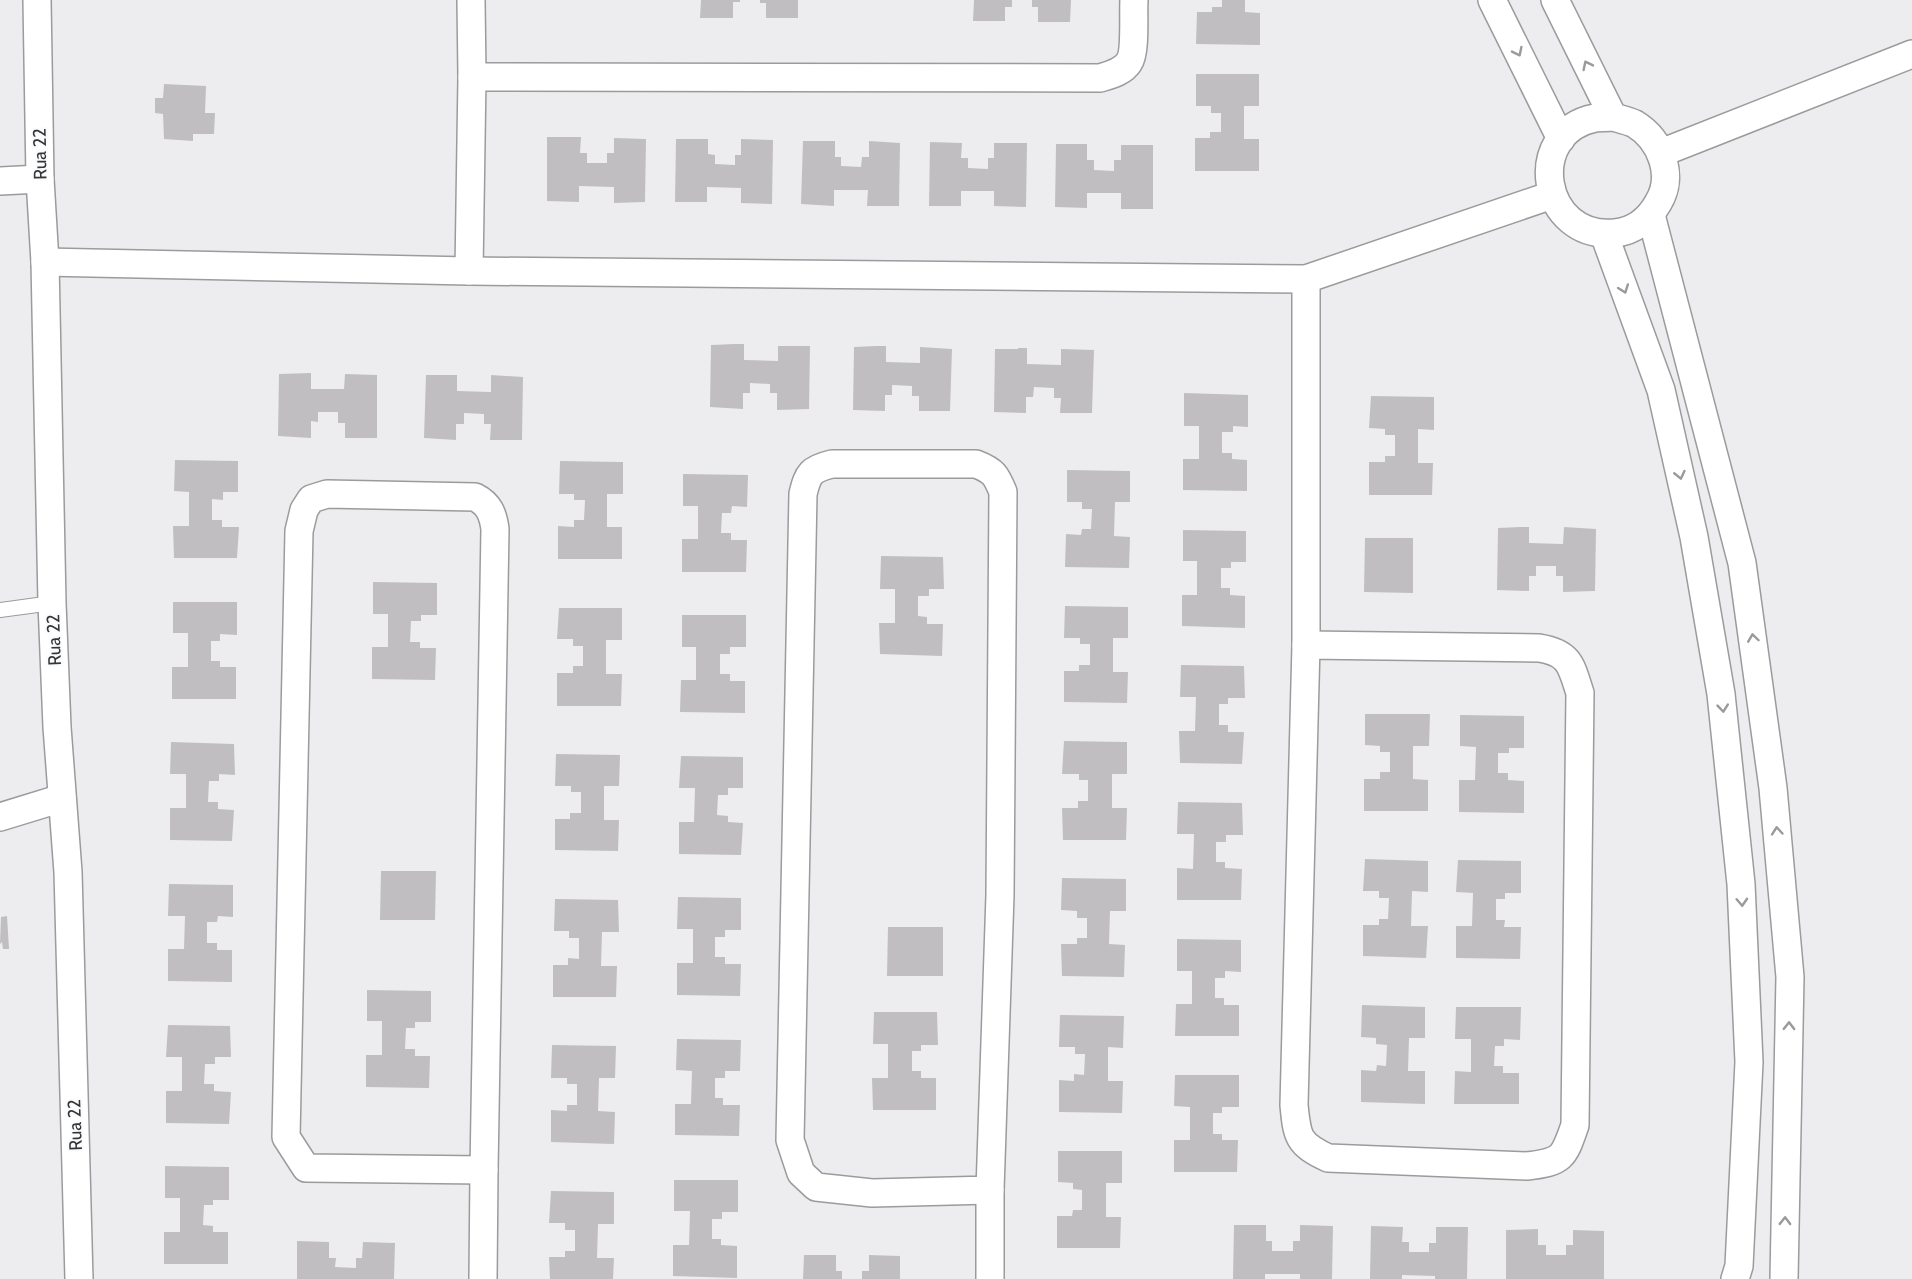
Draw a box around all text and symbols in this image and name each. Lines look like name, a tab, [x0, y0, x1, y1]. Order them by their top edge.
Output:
one-way arrow	[1511, 46, 1523, 57]
one-way arrow	[1583, 60, 1595, 71]
street label: Rua 22	[29, 128, 51, 180]
one-way arrow	[1617, 283, 1629, 294]
one-way arrow	[1673, 470, 1686, 480]
street label: Rua 22	[42, 614, 66, 666]
one-way arrow	[1747, 633, 1759, 642]
one-way arrow	[1716, 704, 1728, 713]
one-way arrow	[1771, 827, 1784, 836]
one-way arrow	[1735, 898, 1748, 907]
one-way arrow	[1783, 1021, 1795, 1030]
street label: Rua 22	[63, 1099, 87, 1151]
one-way arrow	[1779, 1216, 1791, 1225]

